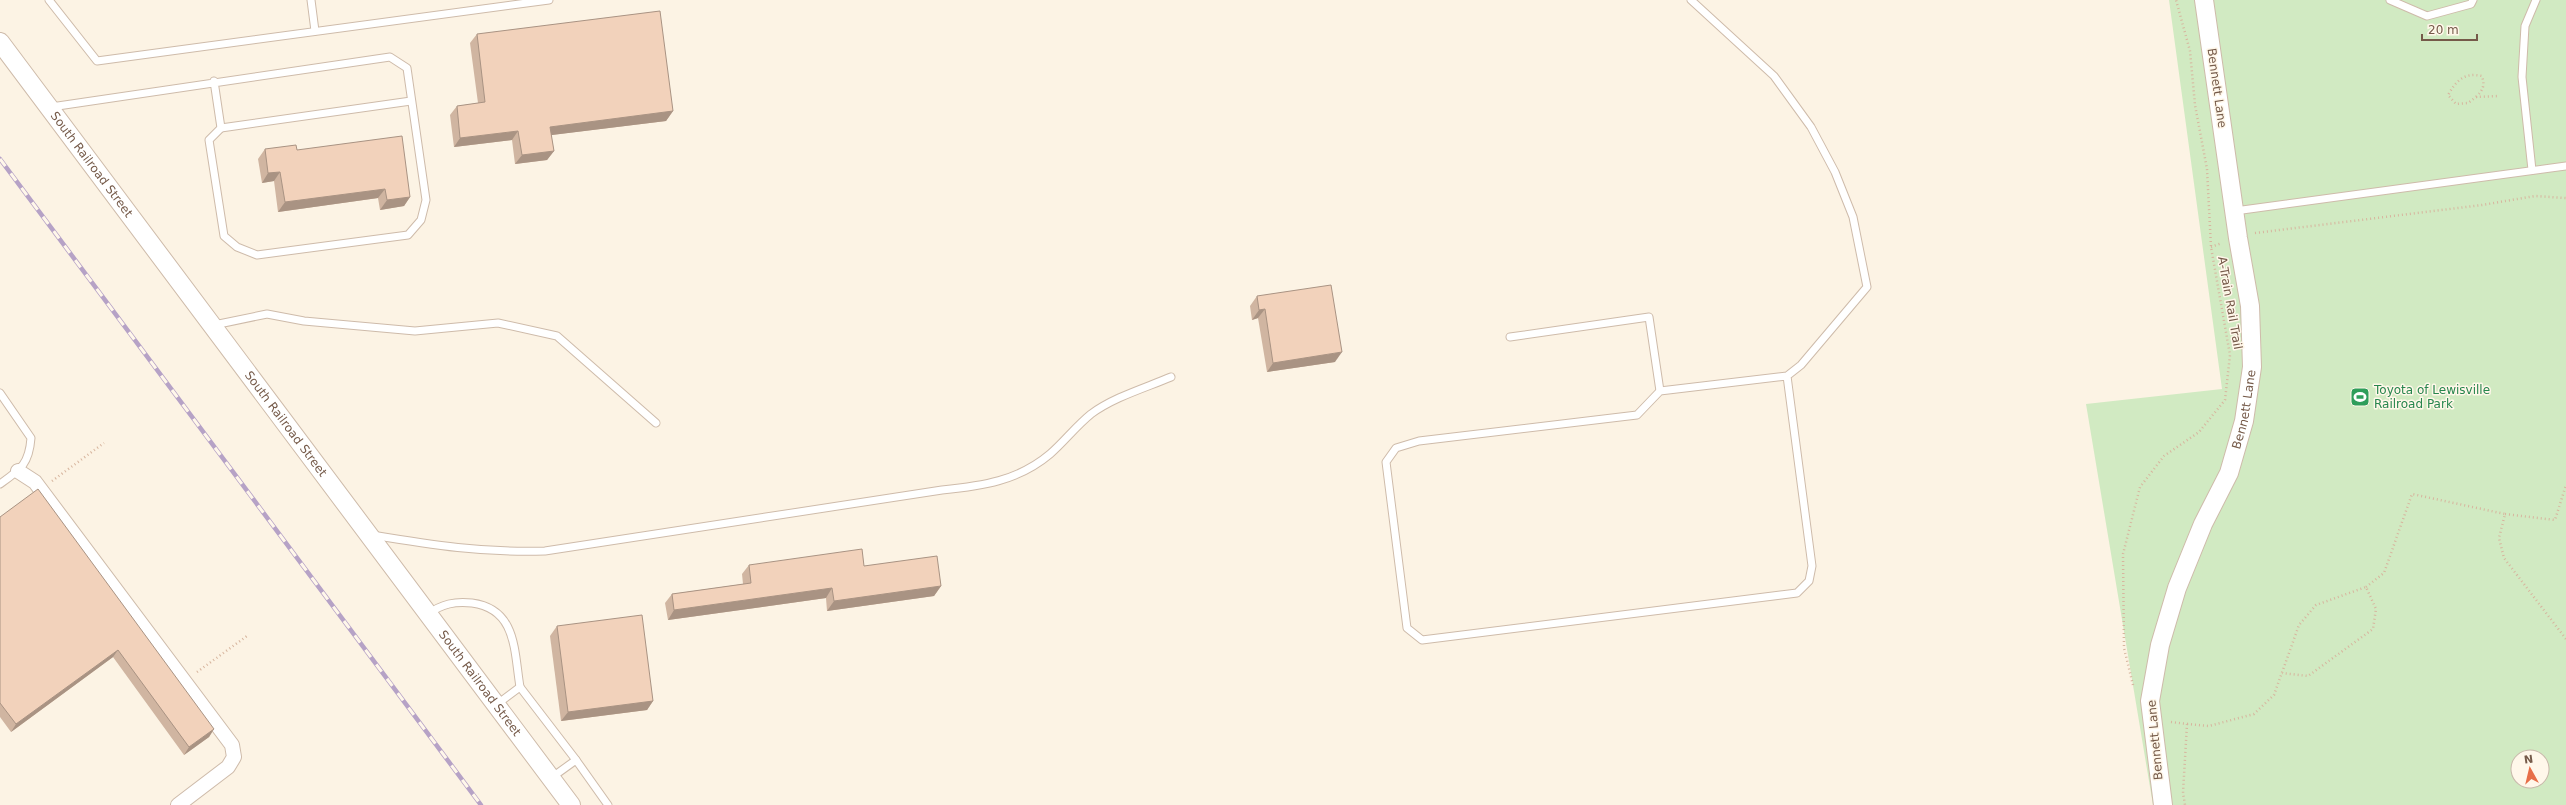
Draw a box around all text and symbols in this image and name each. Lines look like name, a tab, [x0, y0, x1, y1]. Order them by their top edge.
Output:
scale bar	[2422, 16, 2477, 42]
text: 20 m	[2428, 23, 2459, 37]
street label: Bennett Lane	[2204, 47, 2230, 129]
street label: South Railroad Street	[48, 109, 136, 220]
street label: A-Train Rail Trail	[2215, 255, 2245, 351]
street label: South Railroad Street	[242, 368, 330, 480]
street label: Bennett Lane	[2229, 369, 2258, 451]
place label: Toyota of Lewisville Railroad Park	[2373, 383, 2490, 411]
sports icon: Toyota of Lewisville Railroad Park	[2349, 386, 2371, 408]
street label: South Railroad Street	[436, 628, 524, 739]
street label: Bennett Lane	[2145, 699, 2165, 781]
north arrow	[2510, 749, 2550, 789]
text: N	[2523, 753, 2534, 767]

